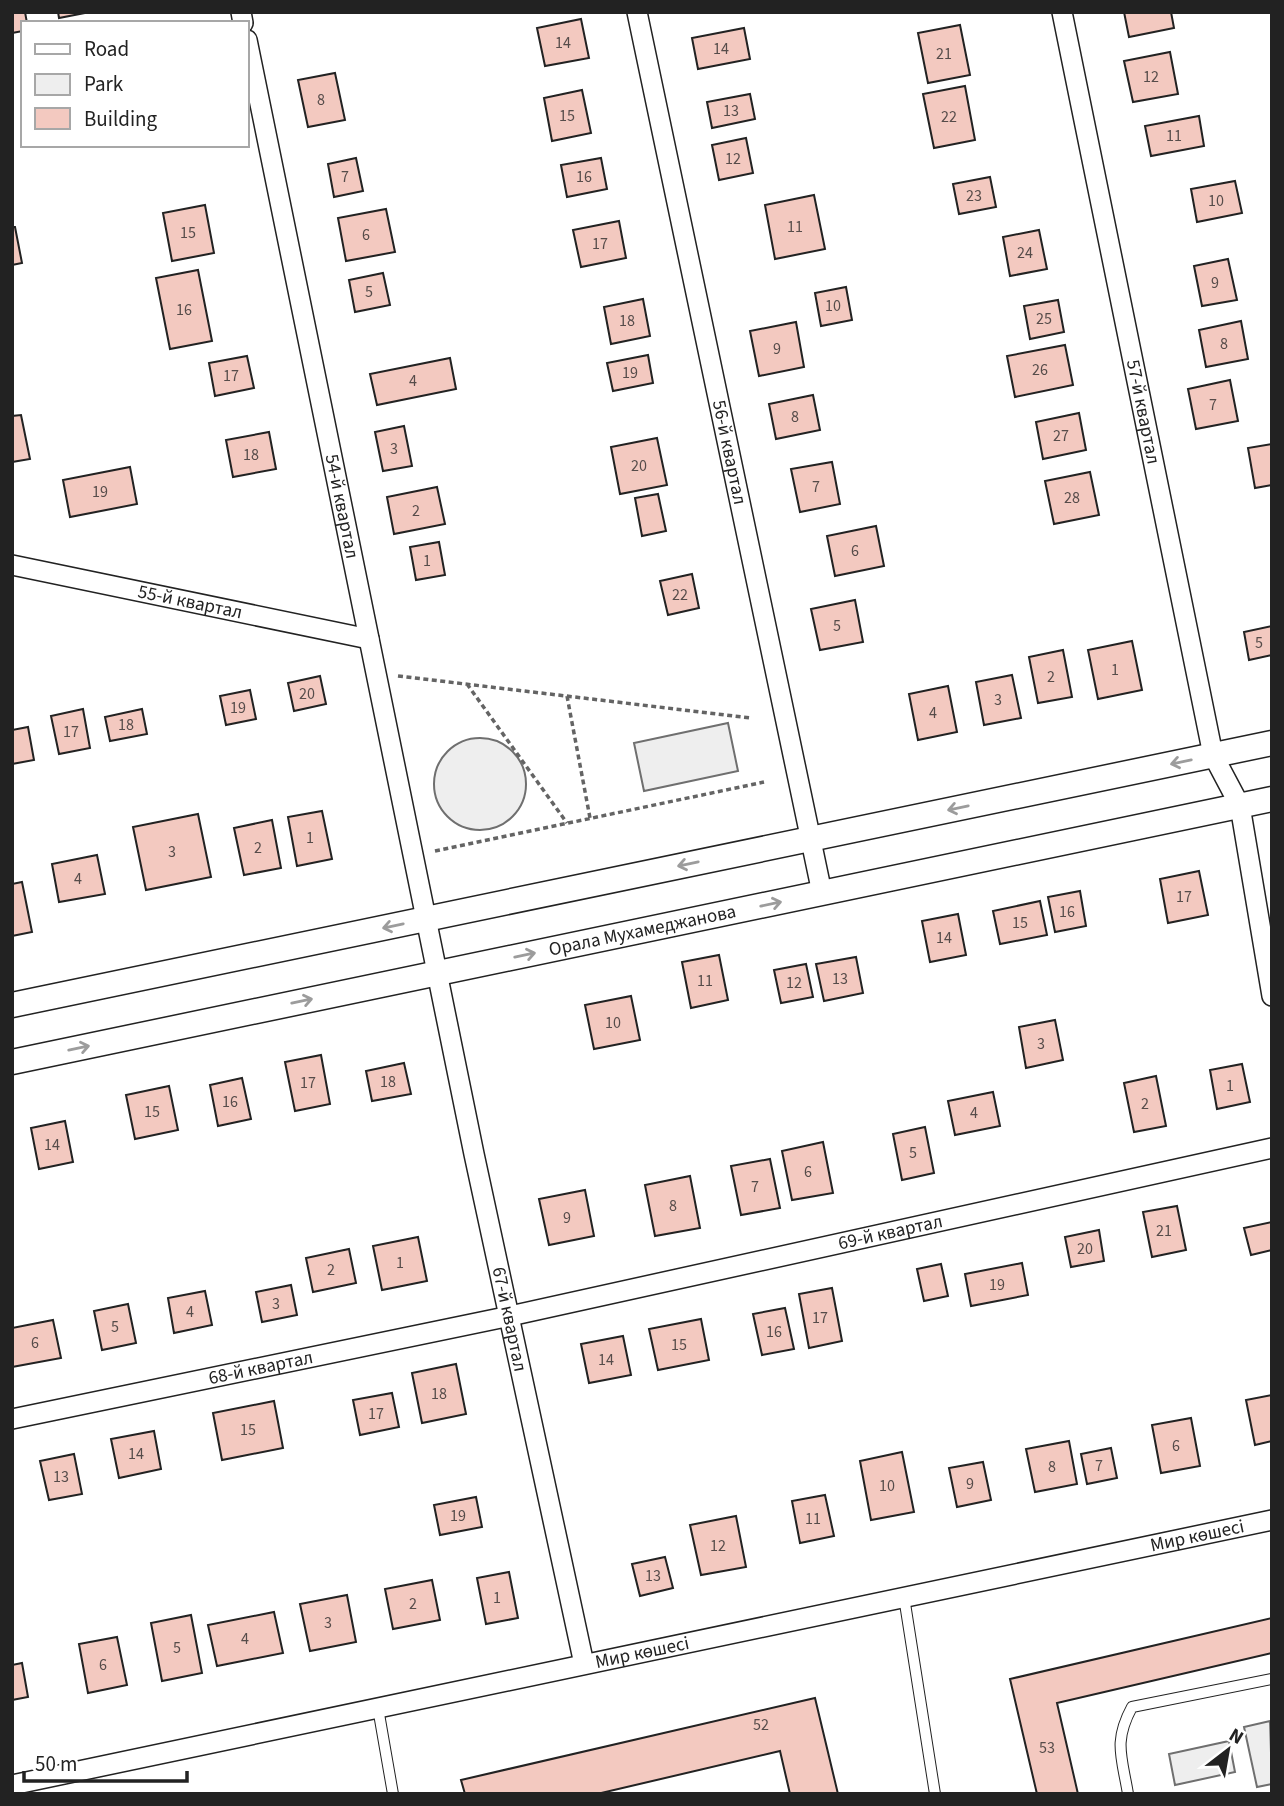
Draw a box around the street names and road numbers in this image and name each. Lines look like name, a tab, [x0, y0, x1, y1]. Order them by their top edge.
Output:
street label: 57-й квартал	[1119, 357, 1167, 467]
street label: 56-й квартал	[705, 398, 754, 507]
street label: 54-й квартал	[318, 452, 366, 561]
street label: 55-й квартал	[135, 578, 245, 626]
street label: Орала Мухамеджанова	[546, 898, 739, 963]
street label: 69-й квартал	[836, 1208, 945, 1257]
street label: 67-й квартал	[485, 1265, 534, 1374]
street label: 68-й квартал	[206, 1344, 316, 1392]
street label: Мир көшесі	[1148, 1513, 1247, 1559]
street label: Мир көшесі	[593, 1629, 692, 1675]

